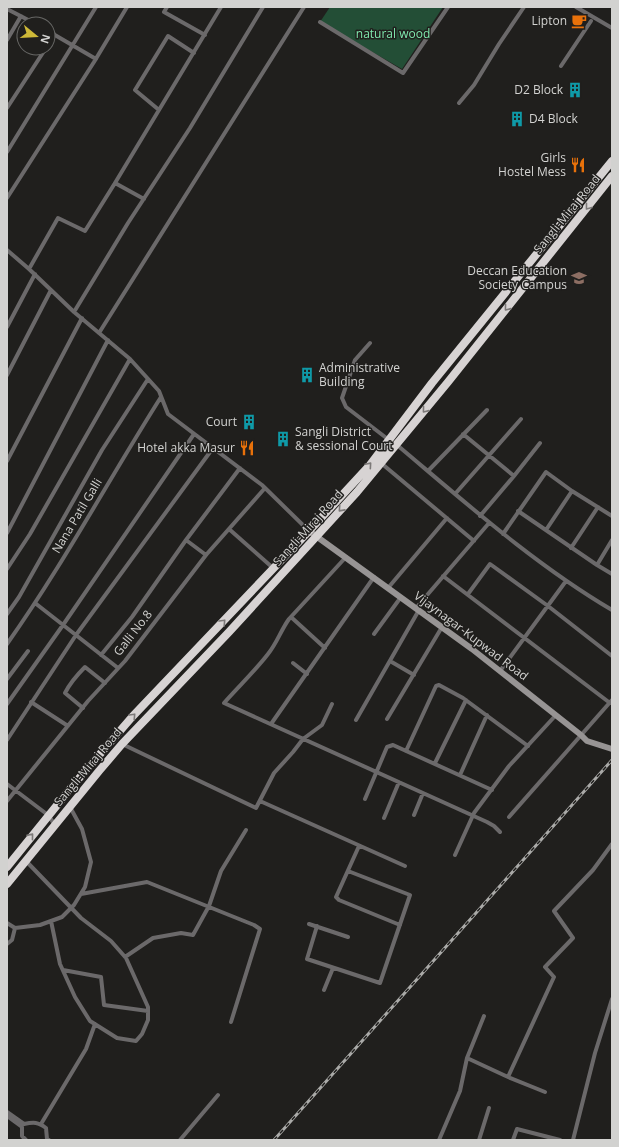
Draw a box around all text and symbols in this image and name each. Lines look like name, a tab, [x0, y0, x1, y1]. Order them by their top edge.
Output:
place label: Lipton	[532, 12, 567, 29]
cafe icon: Lipton	[570, 12, 588, 30]
north arrow	[16, 16, 56, 56]
park label: natural wood	[356, 25, 430, 42]
text: N	[37, 33, 55, 46]
place label: D2 Block	[514, 81, 564, 98]
building icon: D2 Block	[566, 81, 584, 99]
building icon: D4 Block	[508, 110, 526, 128]
place label: D4 Block	[529, 110, 578, 127]
place label: Girls Hostel Mess	[498, 149, 566, 180]
restaurant icon: Girls Hostel Mess	[569, 156, 587, 174]
street label: Sangli-Miraj Road	[529, 171, 604, 257]
one-way arrow	[585, 202, 592, 209]
place label: Deccan Education Society Campus	[467, 262, 567, 293]
school or university icon: Deccan Education Society Campus	[570, 269, 588, 287]
one-way arrow	[504, 304, 511, 311]
place label: Administrative Building	[319, 359, 400, 390]
building icon: Administrative Building	[298, 366, 316, 384]
one-way arrow	[422, 405, 429, 412]
place label: Court	[206, 413, 237, 430]
building icon: Court	[240, 413, 258, 431]
place label: Sangli District & sessional Court	[295, 423, 393, 454]
building icon: Sangli District & sessional Court	[274, 430, 292, 448]
place label: Hotel akka Masur	[137, 439, 235, 456]
restaurant icon: Hotel akka Masur	[238, 439, 256, 457]
one-way arrow	[365, 463, 372, 470]
street label: Nana Patil Galli	[47, 475, 106, 556]
street label: Sangli-Miraj Road	[269, 486, 346, 569]
one-way arrow	[339, 504, 346, 512]
street label: Vijaynagar-Kupwad Road	[411, 587, 532, 684]
street label: Galli No.8	[109, 606, 156, 659]
one-way arrow	[218, 619, 225, 626]
one-way arrow	[129, 713, 136, 721]
street label: Sangli-Miraj Road	[50, 724, 125, 809]
one-way arrow	[27, 833, 34, 841]

